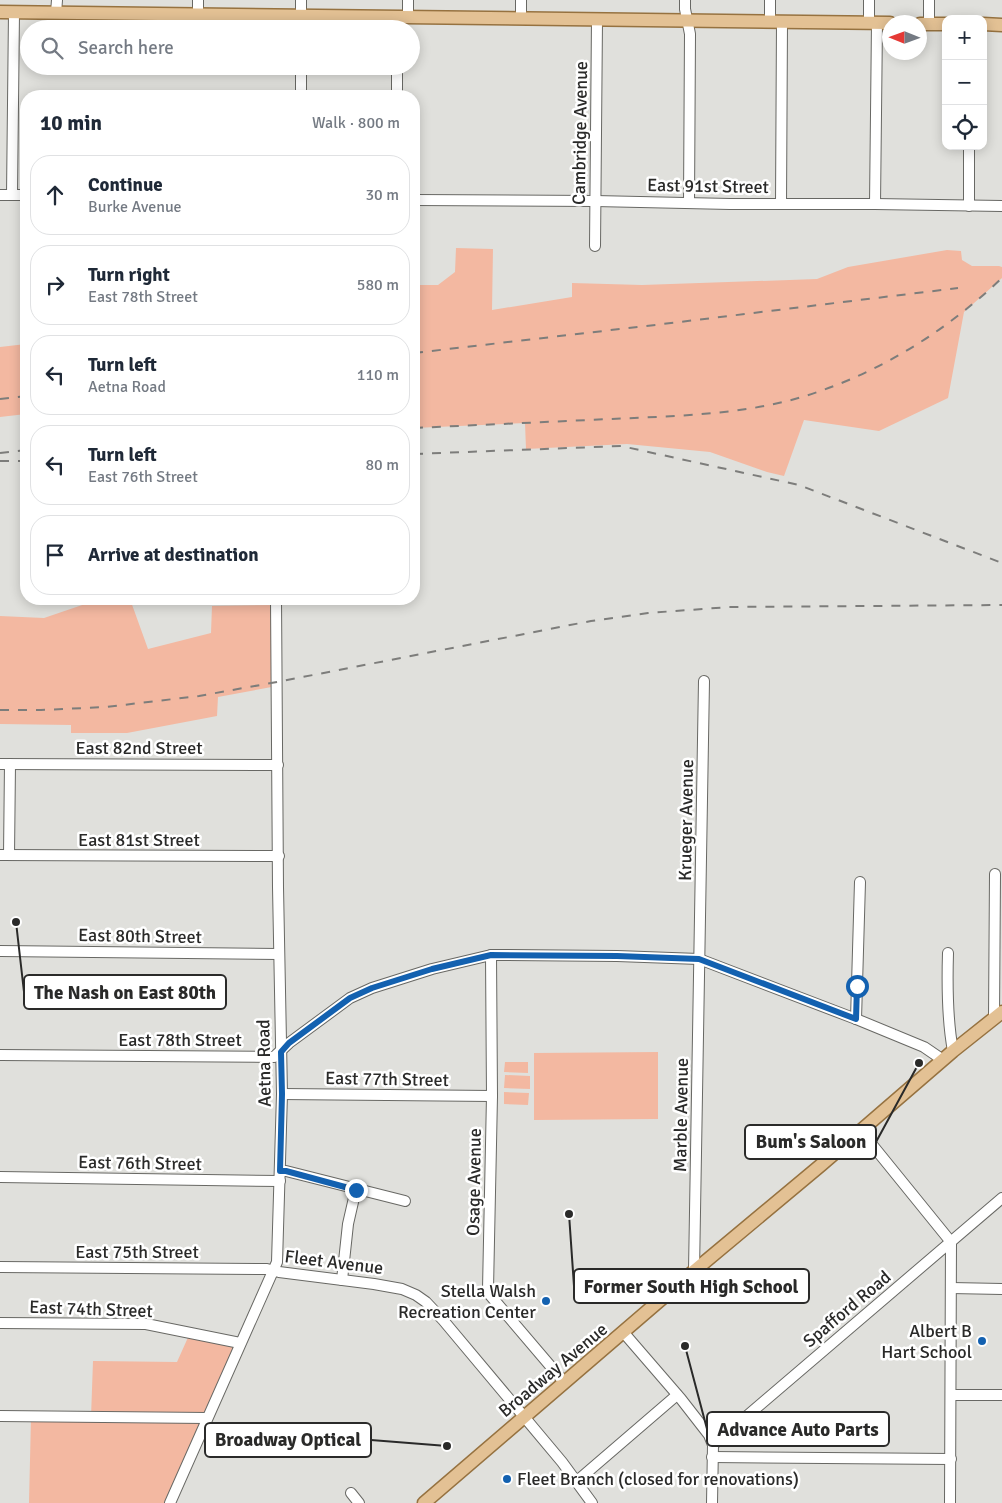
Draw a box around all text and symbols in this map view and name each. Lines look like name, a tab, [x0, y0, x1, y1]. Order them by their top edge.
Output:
north arrow	[882, 15, 927, 60]
map controls	[942, 15, 987, 150]
button: +	[942, 15, 987, 60]
search box	[20, 20, 420, 75]
icon: search	[38, 34, 66, 62]
text: Search here	[78, 36, 174, 60]
button: −	[942, 60, 987, 105]
street label: Cambridge Avenue	[568, 61, 592, 205]
button: locate	[942, 105, 987, 150]
text: 10 min	[40, 110, 102, 136]
text: Walk · 800 m	[312, 113, 400, 133]
text: Continue	[88, 173, 163, 197]
street label: East 91st Street	[647, 174, 769, 198]
icon: ahead	[41, 181, 69, 209]
text: 30 m	[365, 185, 399, 205]
text: Burke Avenue	[88, 197, 182, 217]
text: Turn right	[88, 263, 170, 287]
icon: right	[41, 271, 69, 299]
text: 580 m	[357, 275, 399, 295]
text: East 78th Street	[88, 287, 198, 307]
text: Turn left	[88, 353, 157, 377]
icon: left	[41, 361, 69, 389]
text: 110 m	[357, 365, 399, 385]
text: Aetna Road	[88, 377, 166, 397]
text: Turn left	[88, 443, 157, 467]
icon: left	[41, 451, 69, 479]
text: 80 m	[365, 455, 399, 475]
text: East 76th Street	[88, 467, 198, 487]
icon: arrive	[41, 541, 69, 569]
text: Arrive at destination	[88, 543, 259, 567]
street label: East 82nd Street	[76, 737, 202, 759]
street label: Krueger Avenue	[674, 759, 698, 881]
street label: East 81st Street	[78, 829, 200, 851]
street label: East 80th Street	[78, 924, 202, 948]
callout: The Nash on East 80th	[24, 975, 226, 1009]
route start	[846, 975, 869, 998]
text: The Nash on East 80th	[34, 981, 216, 1005]
street label: Aetna Road	[252, 1019, 276, 1107]
street label: East 78th Street	[118, 1029, 242, 1051]
street label: Marble Avenue	[669, 1058, 693, 1172]
street label: East 77th Street	[325, 1067, 449, 1091]
callout: Bum's Saloon	[745, 1125, 876, 1159]
street label: Osage Avenue	[462, 1128, 486, 1236]
text: Bum's Saloon	[756, 1130, 866, 1154]
street label: East 76th Street	[78, 1151, 202, 1175]
route end	[345, 1179, 368, 1202]
street label: East 75th Street	[75, 1241, 199, 1263]
street label: Fleet Avenue	[283, 1245, 385, 1279]
street label: Spafford Road	[799, 1266, 895, 1352]
callout: Former South High School	[574, 1269, 809, 1303]
text: Former South High School	[583, 1275, 799, 1299]
place label: Stella Walsh Recreation Center	[398, 1280, 536, 1323]
marker: Stella Walsh Recreation Center	[540, 1295, 552, 1307]
street label: East 74th Street	[29, 1296, 153, 1322]
street label: Broadway Avenue	[494, 1318, 612, 1422]
place label: Albert B Hart School	[881, 1320, 972, 1363]
marker: Albert B Hart School	[976, 1335, 988, 1347]
callout: Advance Auto Parts	[707, 1412, 889, 1446]
text: Advance Auto Parts	[717, 1418, 879, 1442]
callout: Broadway Optical	[205, 1423, 371, 1457]
text: Broadway Optical	[215, 1428, 361, 1452]
place label: Fleet Branch (closed for renovations)	[517, 1468, 799, 1490]
marker: Fleet Branch (closed for renovations)	[501, 1473, 513, 1485]

